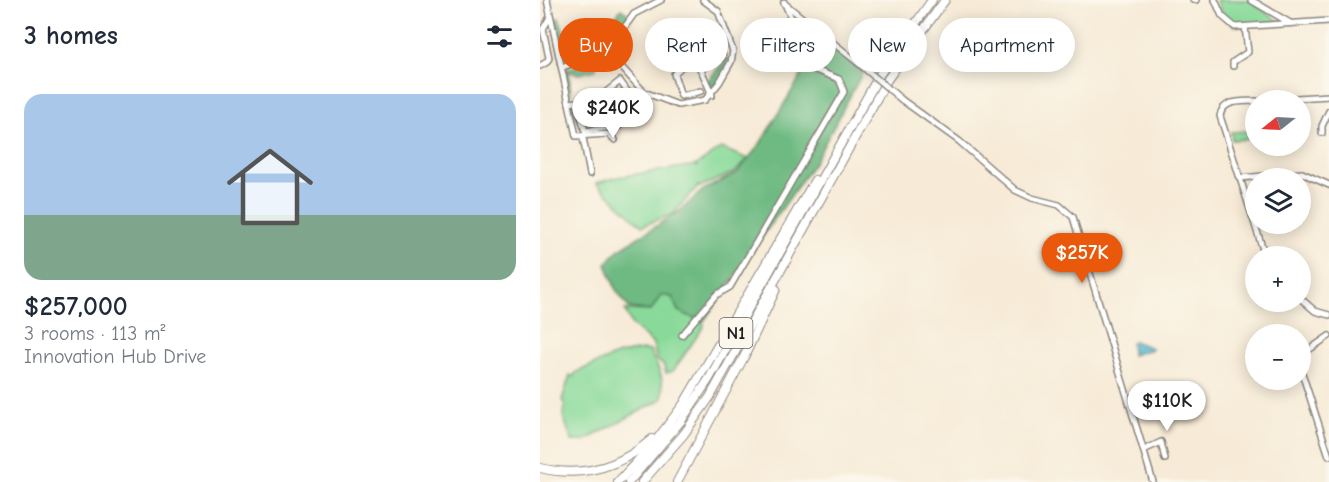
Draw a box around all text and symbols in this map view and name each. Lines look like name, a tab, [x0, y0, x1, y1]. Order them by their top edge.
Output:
chip: Buy	[558, 18, 633, 72]
chip: Rent	[645, 18, 728, 72]
chip: Filters	[740, 18, 836, 72]
chip: New	[848, 18, 927, 72]
chip: Apartment	[939, 18, 1075, 72]
icon: filters	[483, 20, 516, 53]
text: 3 homes	[24, 21, 118, 51]
pin: $240K	[571, 88, 655, 139]
north arrow	[1245, 90, 1311, 156]
map controls	[1245, 90, 1311, 390]
text: $240K	[586, 96, 640, 119]
icon: home	[216, 133, 324, 241]
button: layers	[1245, 168, 1311, 234]
pin: $257K	[1040, 233, 1124, 284]
text: $257K	[1056, 241, 1108, 264]
button: +	[1245, 246, 1311, 312]
text: $257,000	[24, 292, 128, 322]
road number: N1	[720, 318, 752, 348]
text: 3 rooms · 113 m²	[24, 322, 165, 345]
button: −	[1245, 324, 1311, 390]
text: Innovation Hub Drive	[24, 345, 206, 368]
pin: $110K	[1125, 381, 1209, 432]
text: $110K	[1142, 389, 1192, 412]

